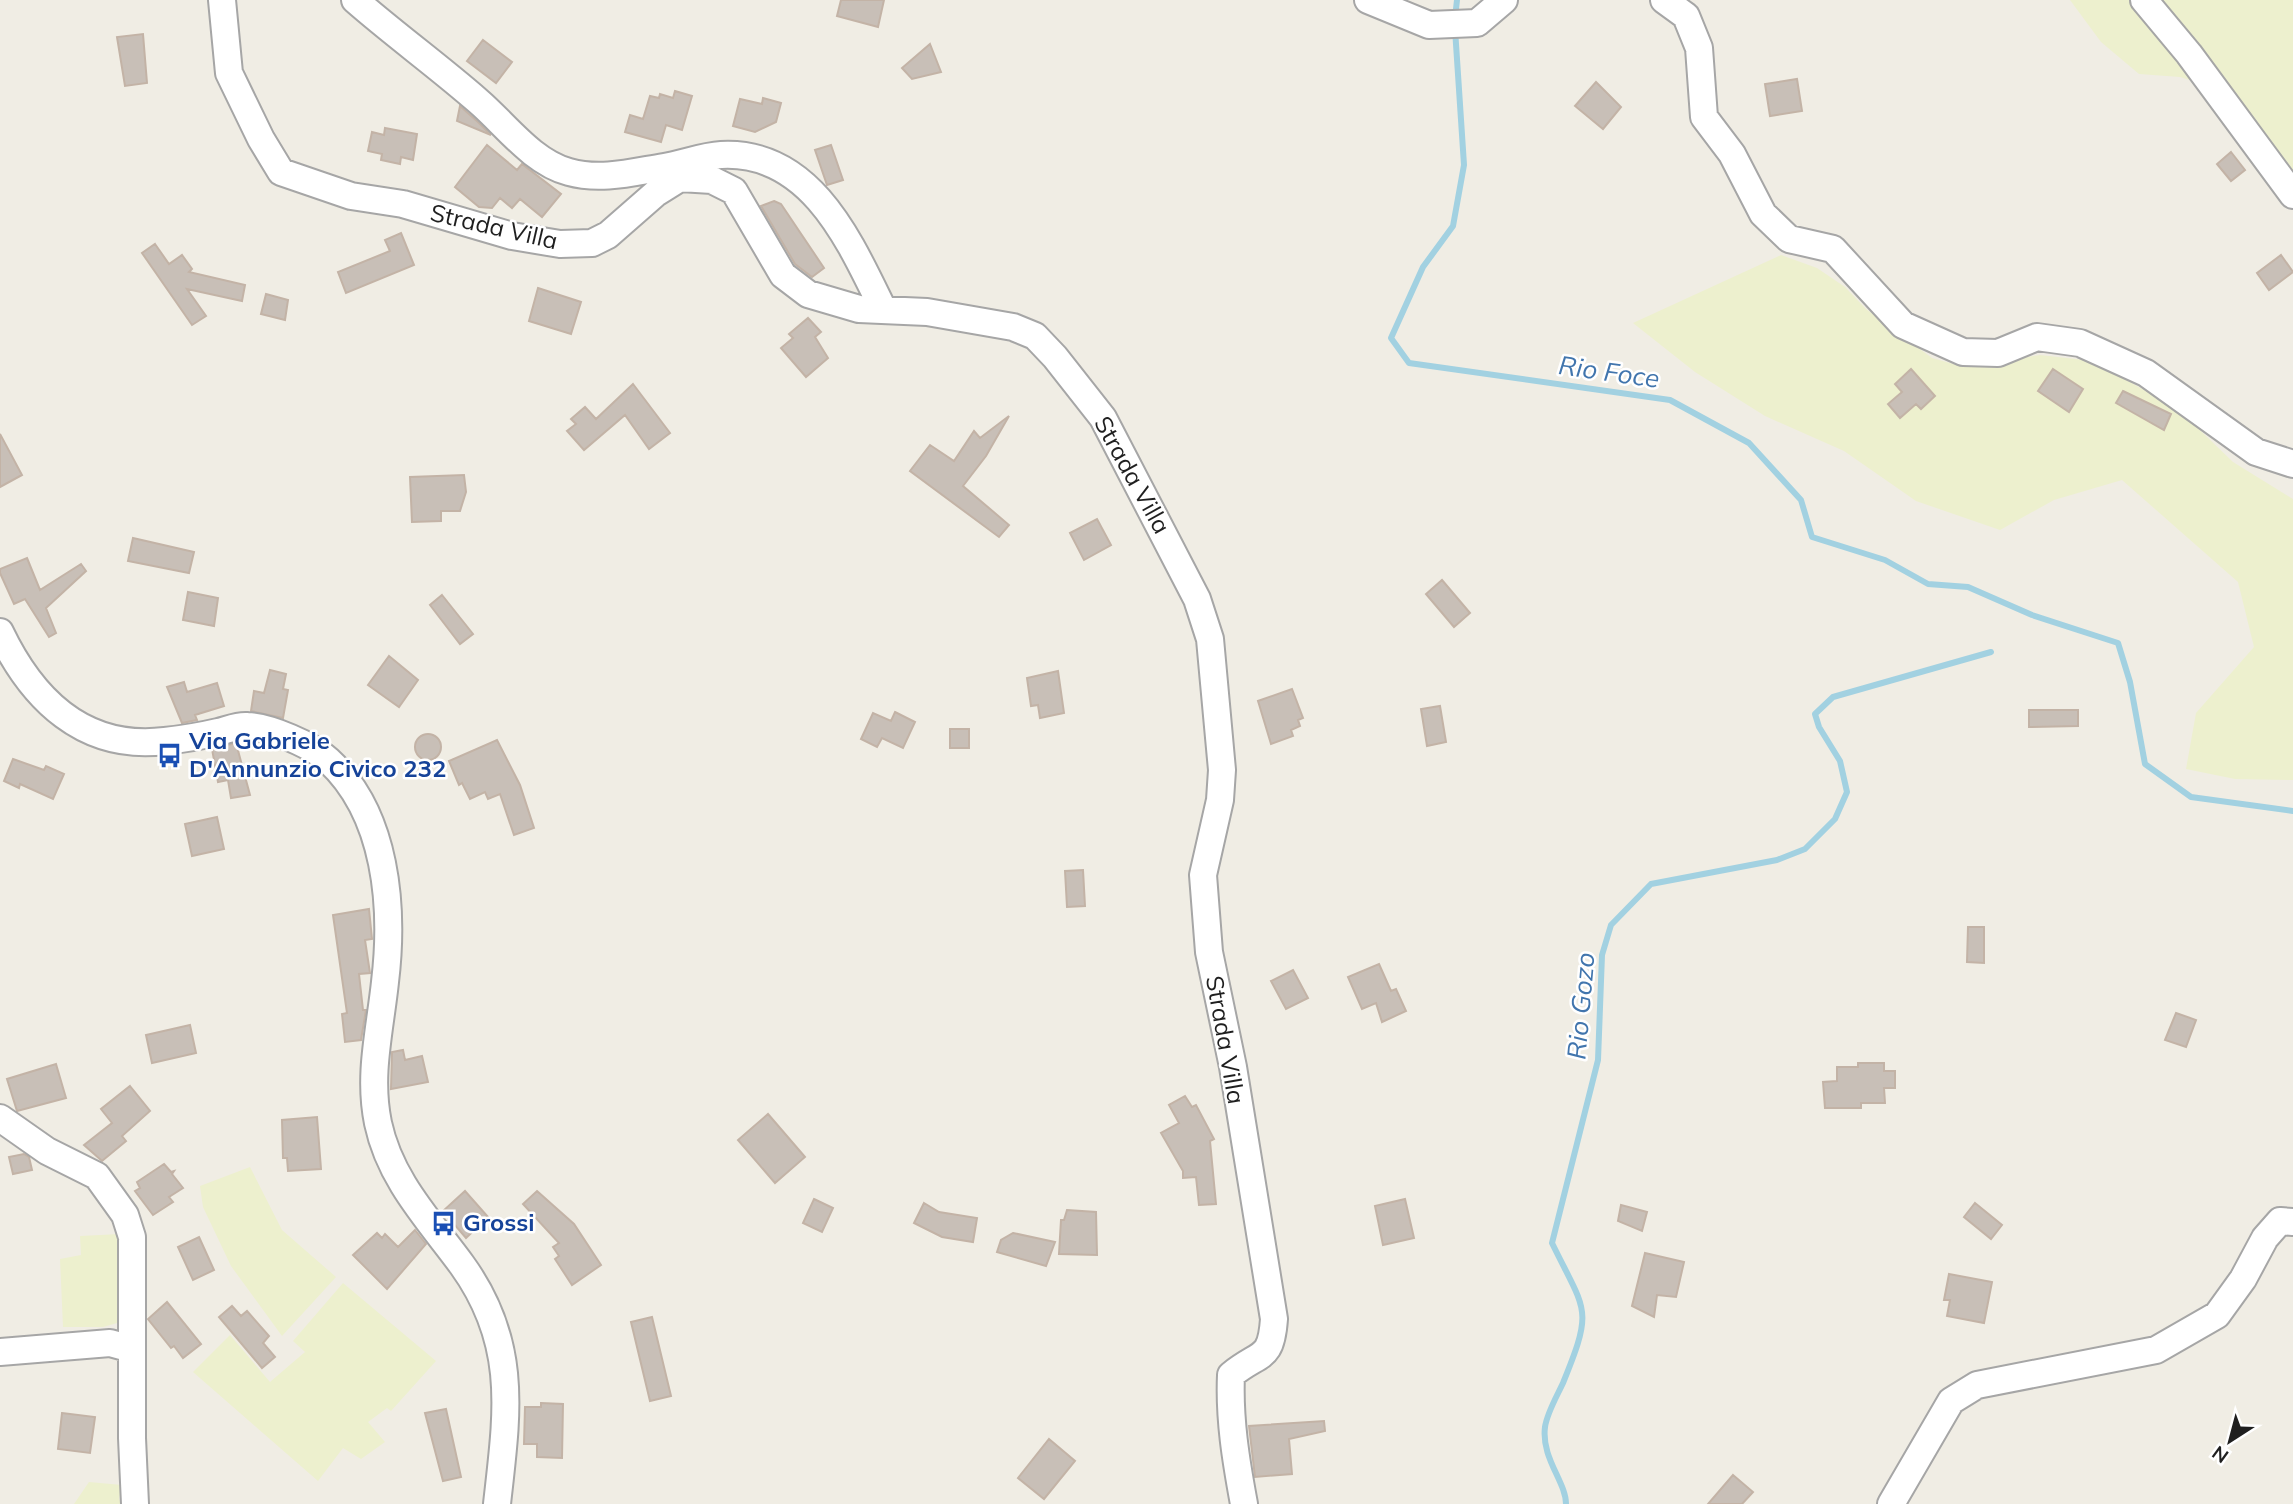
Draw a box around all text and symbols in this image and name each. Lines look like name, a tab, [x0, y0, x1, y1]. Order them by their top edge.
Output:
street label: Strada Villa	[428, 197, 561, 255]
water label: Rio Foce	[1557, 348, 1662, 395]
street label: Strada Villa	[1088, 411, 1177, 538]
place label: Via Gabriele D'Annunzio Civico 232	[188, 725, 446, 783]
bus stop icon: Via Gabriele D'Annunzio Civico 232	[155, 741, 183, 769]
water label: Rio Gozo	[1559, 951, 1602, 1061]
street label: Strada Villa	[1200, 973, 1252, 1106]
place label: Grossi	[463, 1207, 535, 1237]
bus stop icon: Grossi	[429, 1209, 457, 1237]
north arrow	[2195, 1406, 2265, 1476]
text: N	[2207, 1441, 2233, 1469]

